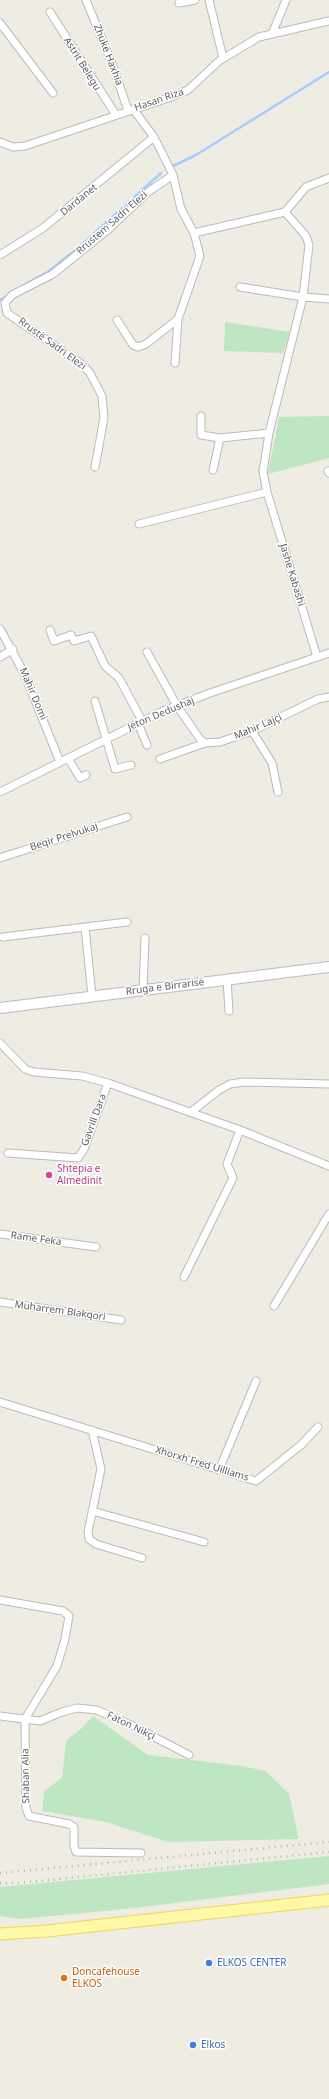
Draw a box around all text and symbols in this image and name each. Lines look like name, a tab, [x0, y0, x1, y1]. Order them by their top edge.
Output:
street label: Zhukë Haxhia	[91, 23, 125, 87]
street label: Astrit Belegu	[61, 35, 103, 93]
street label: Hasan Riza	[133, 86, 185, 114]
street label: Dardanet	[58, 181, 100, 219]
street label: Rrustem Sadri Elezi	[74, 189, 150, 257]
street label: Rrustë Sadri Elezi	[16, 315, 88, 373]
street label: Jashe Kabashi	[277, 542, 307, 608]
street label: Mahir Domi	[17, 666, 49, 722]
street label: Jeton Dedushaj	[126, 695, 196, 733]
street label: Mahir Lajçi	[232, 712, 284, 742]
street label: Beqir Prelvukaj	[29, 820, 99, 854]
street label: Rruga e Birrarisë	[125, 976, 205, 998]
street label: Gavrill Dara	[79, 1092, 109, 1148]
place label: Shtepia e Almedinit	[57, 1163, 102, 1186]
marker: Shtepia e Almedinit	[44, 1170, 54, 1180]
street label: Rame Feka	[10, 1229, 62, 1249]
street label: Muharrem Blakqori	[14, 1299, 106, 1323]
street label: Xhorxh Fred Uilliams	[154, 1444, 250, 1484]
street label: Faton Nikçi	[105, 1709, 157, 1743]
street label: Shaban Alia	[20, 1748, 32, 1804]
place label: ELKOS CENTER	[217, 1957, 287, 1969]
marker: ELKOS CENTER	[204, 1958, 214, 1968]
place label: Doncafehouse ELKOS	[72, 1966, 140, 1990]
marker: Doncafehouse ELKOS	[59, 1973, 69, 1983]
place label: Elkos	[201, 2039, 225, 2051]
marker: Elkos	[188, 2040, 198, 2050]

